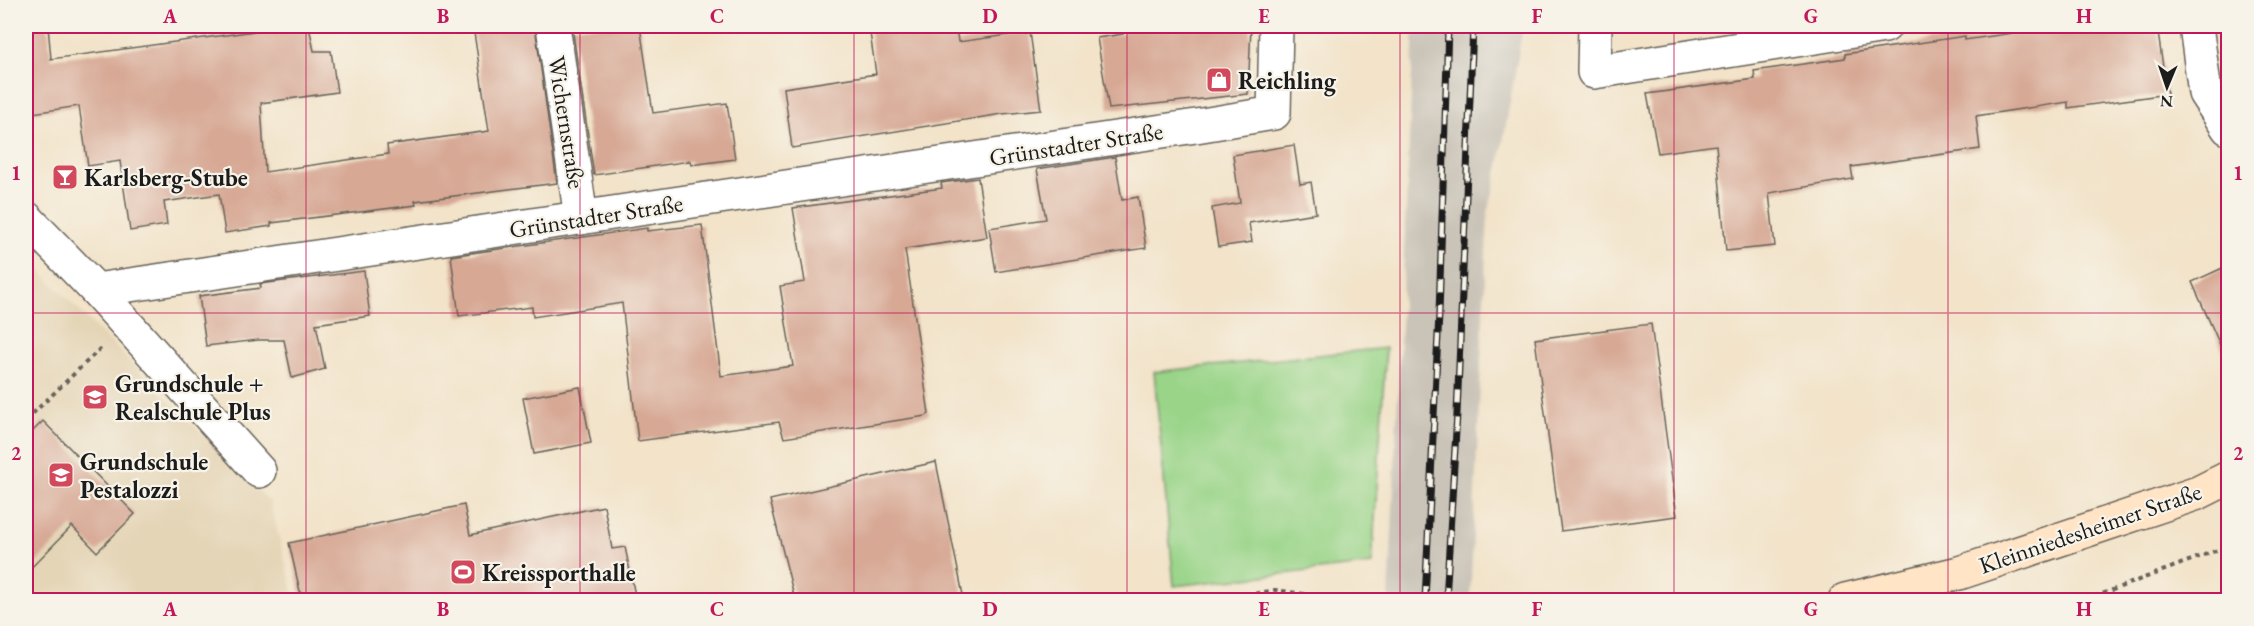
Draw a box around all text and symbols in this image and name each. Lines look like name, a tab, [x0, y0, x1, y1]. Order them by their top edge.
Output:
text: A	[162, 3, 178, 29]
text: B	[437, 3, 449, 29]
text: C	[710, 3, 724, 29]
text: D	[982, 3, 998, 29]
text: E	[1258, 3, 1270, 29]
text: F	[1532, 3, 1543, 29]
text: G	[1804, 3, 1818, 29]
text: H	[2076, 3, 2092, 29]
street label: Wichernstraße	[541, 53, 593, 191]
north arrow	[2137, 57, 2197, 117]
shop icon: Reichling	[1204, 65, 1234, 95]
place label: Reichling	[1238, 65, 1337, 97]
text: N	[2160, 91, 2173, 112]
street label: Grünstadter Straße	[987, 115, 1165, 173]
text: 1	[11, 160, 21, 186]
text: 1	[2233, 160, 2243, 186]
bar icon: Karlsberg-Stube	[50, 162, 80, 192]
place label: Karlsberg-Stube	[84, 162, 248, 194]
street label: Grünstadter Straße	[507, 187, 685, 245]
place label: Grundschule + Realschule Plus	[115, 368, 271, 427]
school or university icon: Grundschule + Realschule Plus	[80, 382, 110, 412]
text: 2	[11, 440, 22, 466]
text: 2	[2233, 440, 2244, 466]
place label: Grundschule Pestalozzi	[80, 446, 208, 505]
school or university icon: Grundschule Pestalozzi	[46, 460, 76, 490]
street label: Kleinniedesheimer Straße	[1975, 475, 2205, 581]
sports icon: Kreissporthalle	[448, 557, 478, 587]
place label: Kreissporthalle	[482, 557, 636, 588]
text: A	[162, 596, 178, 622]
text: B	[437, 596, 449, 622]
text: C	[710, 596, 724, 622]
text: D	[982, 596, 998, 622]
text: E	[1258, 596, 1270, 622]
text: F	[1532, 596, 1543, 622]
text: G	[1804, 596, 1818, 622]
text: H	[2076, 596, 2092, 622]

